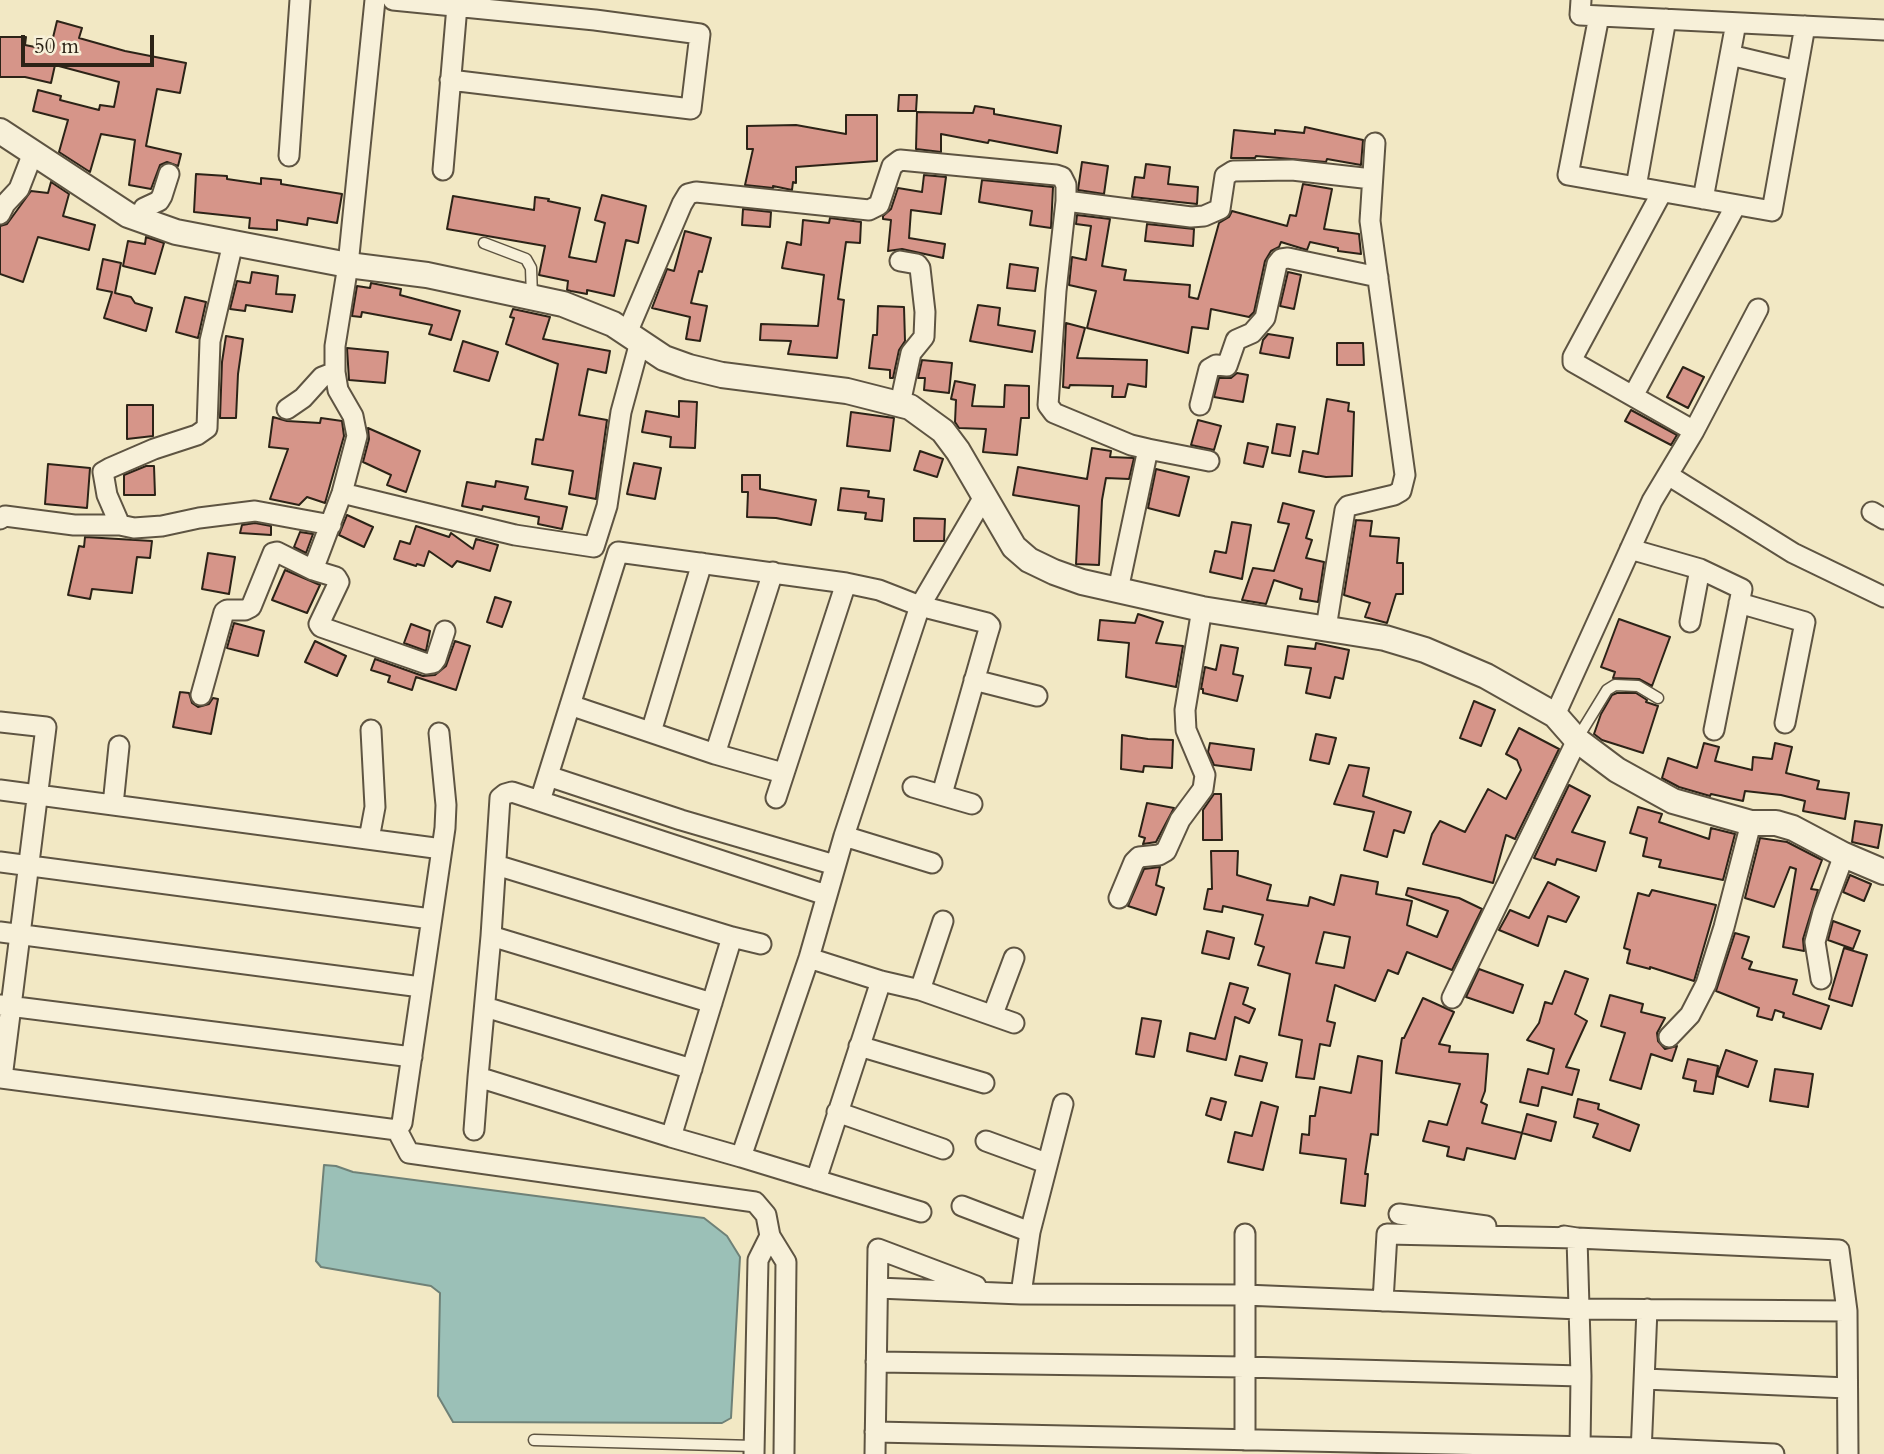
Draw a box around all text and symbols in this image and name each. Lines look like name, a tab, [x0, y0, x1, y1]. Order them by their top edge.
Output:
scale bar	[24, 21, 158, 65]
text: 50 m	[34, 32, 79, 61]

